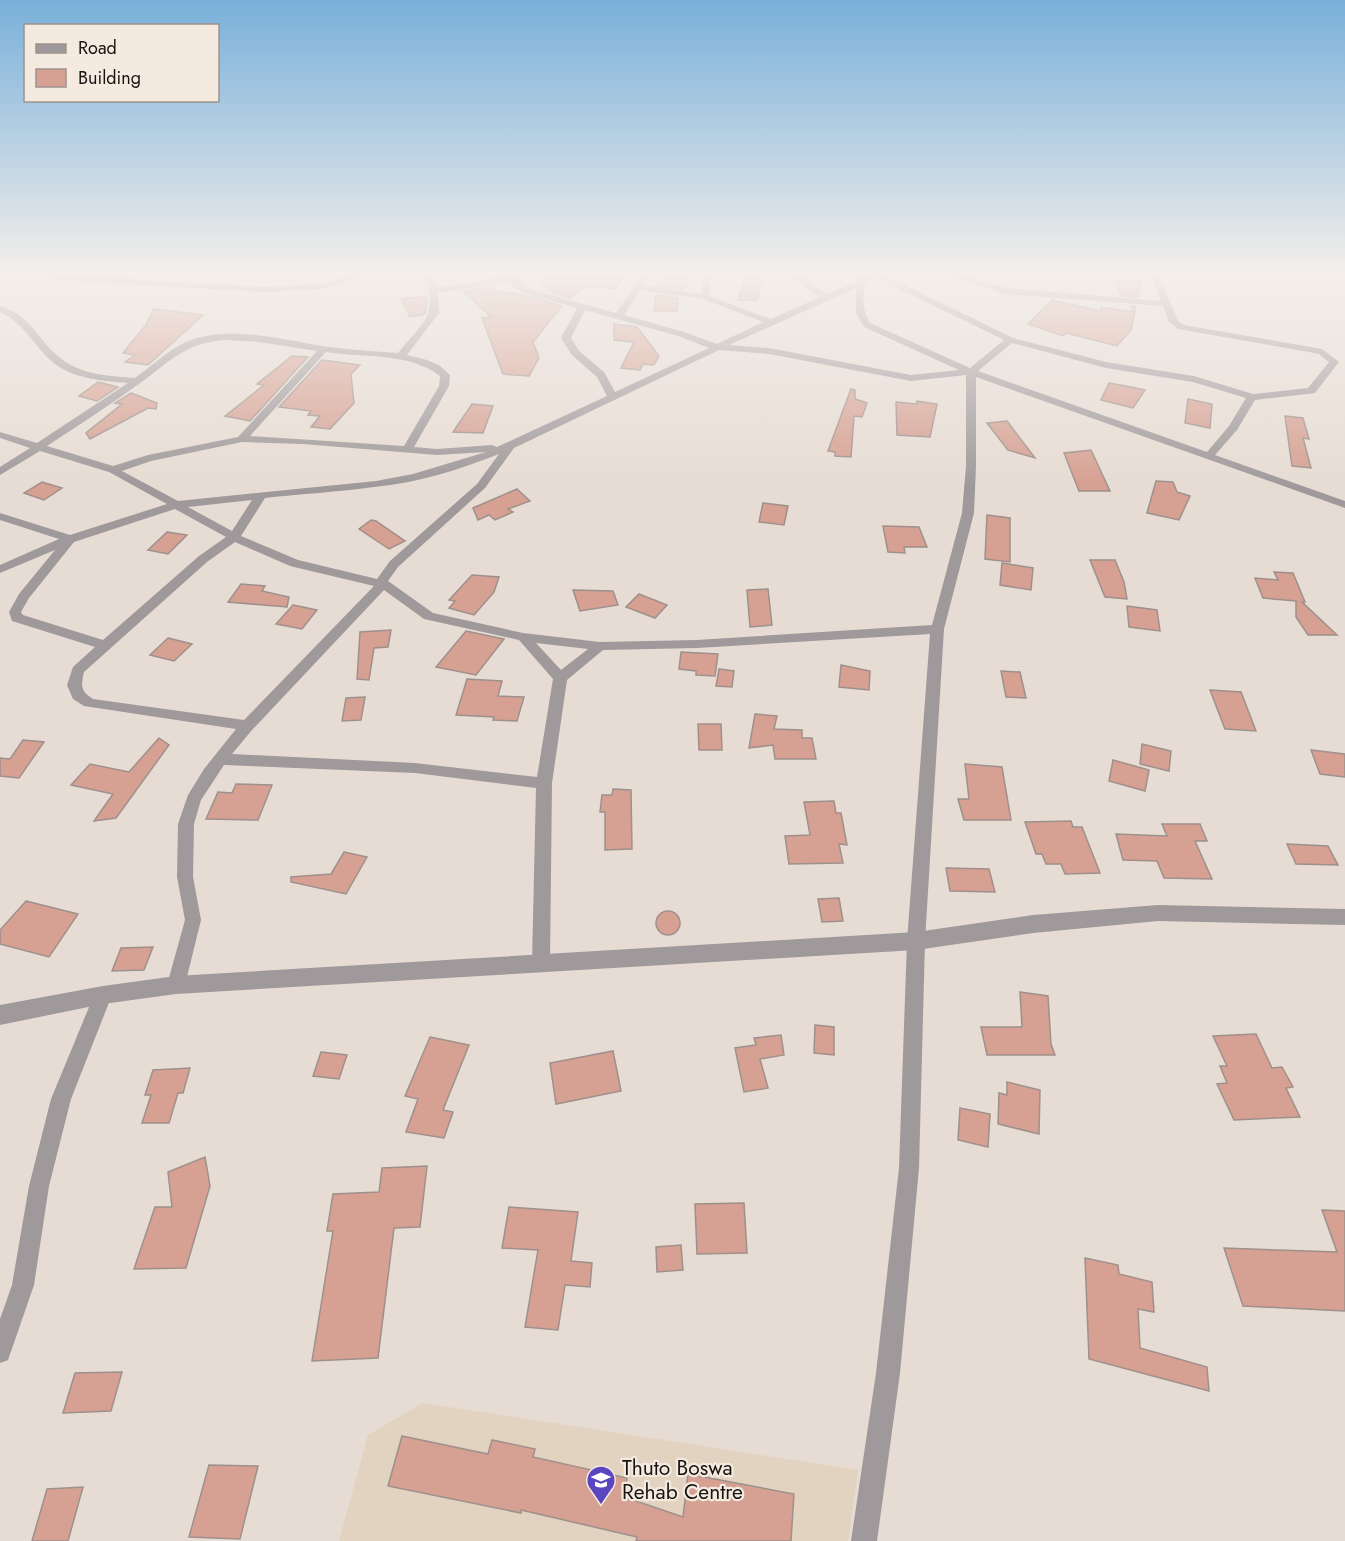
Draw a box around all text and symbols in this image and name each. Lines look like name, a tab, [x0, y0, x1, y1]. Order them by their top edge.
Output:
legend	[24, 24, 219, 102]
text: Road	[78, 35, 117, 61]
text: Building	[78, 65, 141, 91]
place label: Thuto Boswa Rehab Centre	[622, 1453, 743, 1507]
school or university icon: Thuto Boswa Rehab Centre	[585, 1464, 617, 1506]

